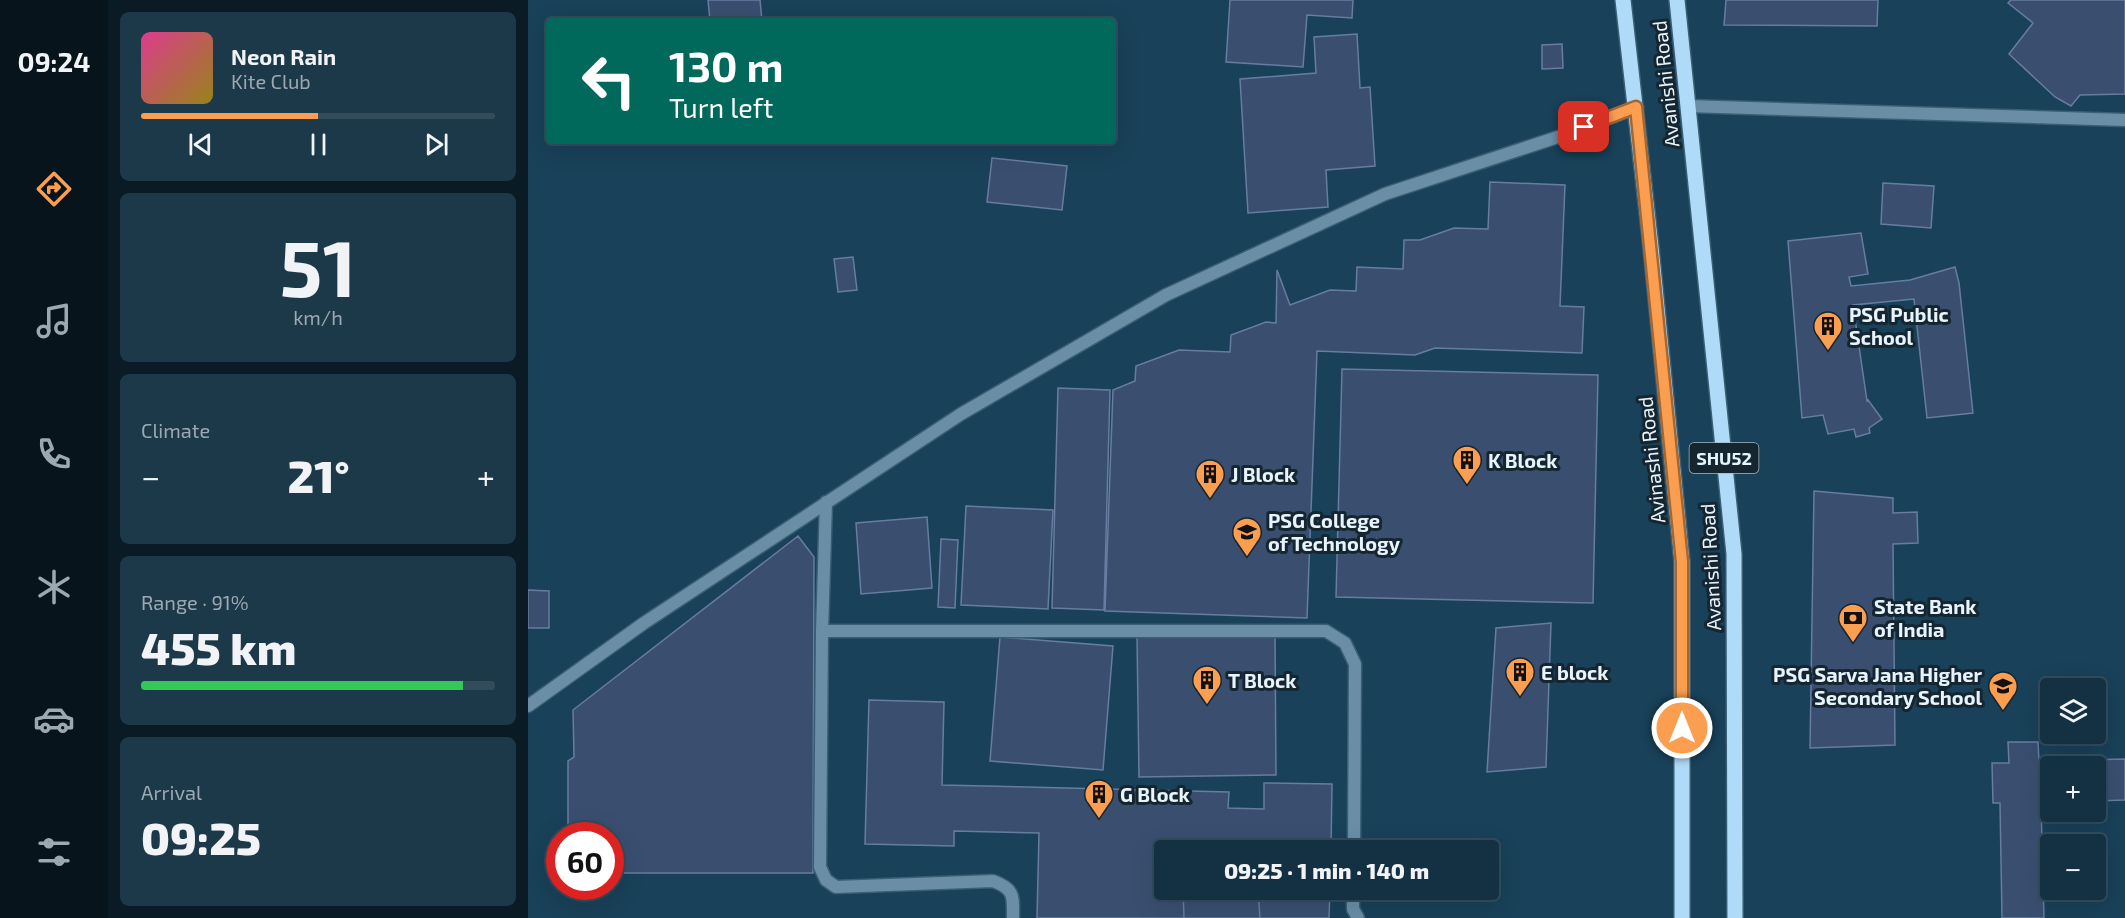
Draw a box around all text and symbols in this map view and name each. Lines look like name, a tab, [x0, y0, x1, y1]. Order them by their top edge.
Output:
street label: Avanishi Road	[1646, 19, 1684, 149]
text: 130 m	[669, 40, 784, 90]
icon: left	[570, 42, 648, 120]
text: Neon Rain	[231, 43, 336, 69]
text: 09:24	[18, 45, 90, 77]
text: Kite Club	[231, 69, 311, 93]
text: Turn left	[669, 91, 773, 123]
pin	[1558, 101, 1609, 152]
icon: arrive	[1567, 110, 1600, 143]
icon: previous	[184, 128, 217, 161]
icon: pause	[302, 128, 335, 161]
icon: next	[420, 128, 453, 161]
icon: directions	[33, 168, 75, 210]
text: 51	[280, 219, 356, 313]
icon: music	[33, 300, 75, 342]
place label: PSG Public School	[1849, 302, 1949, 349]
text: km/h	[293, 305, 343, 329]
building icon: PSG Public School	[1812, 310, 1844, 352]
street label: Avinashi Road	[1632, 395, 1670, 525]
text: Climate	[141, 418, 210, 442]
icon: phone	[33, 433, 75, 475]
road number: SHU52	[1690, 443, 1758, 473]
building icon: K Block	[1451, 444, 1483, 486]
text: 21°	[288, 448, 350, 502]
place label: K Block	[1488, 448, 1558, 472]
text: −	[141, 456, 160, 496]
text: +	[477, 456, 495, 496]
building icon: J Block	[1194, 458, 1226, 500]
place label: J Block	[1231, 462, 1296, 486]
street label: Avanishi Road	[1695, 503, 1725, 631]
place label: PSG College of Technology	[1268, 508, 1401, 556]
school or university icon: PSG College of Technology	[1231, 516, 1263, 558]
icon: climate	[33, 566, 75, 608]
text: Range · 91%	[141, 590, 249, 614]
place label: State Bank of India	[1874, 594, 1977, 641]
bank icon: State Bank of India	[1837, 602, 1869, 644]
text: 455 km	[141, 620, 296, 674]
building icon: E block	[1504, 656, 1536, 698]
place label: E block	[1541, 660, 1609, 684]
place label: PSG Sarva Jana Higher Secondary School	[1773, 662, 1982, 710]
building icon: T Block	[1191, 664, 1223, 706]
place label: T Block	[1228, 668, 1297, 692]
school or university icon: PSG Sarva Jana Higher Secondary School	[1987, 670, 2019, 712]
map controls	[2040, 678, 2106, 900]
button: layers	[2040, 678, 2106, 744]
position arrow	[1650, 696, 1714, 760]
icon: car	[33, 698, 75, 740]
button: +	[2040, 756, 2106, 822]
building icon: G Block	[1083, 778, 1115, 820]
text: Arrival	[141, 780, 202, 804]
place label: G Block	[1120, 782, 1191, 806]
text: 09:25	[141, 810, 261, 864]
speed limit sign: 60	[546, 822, 624, 900]
icon: filters	[33, 831, 75, 873]
button: −	[2040, 834, 2106, 900]
text: 09:25 · 1 min · 140 m	[1224, 857, 1429, 883]

